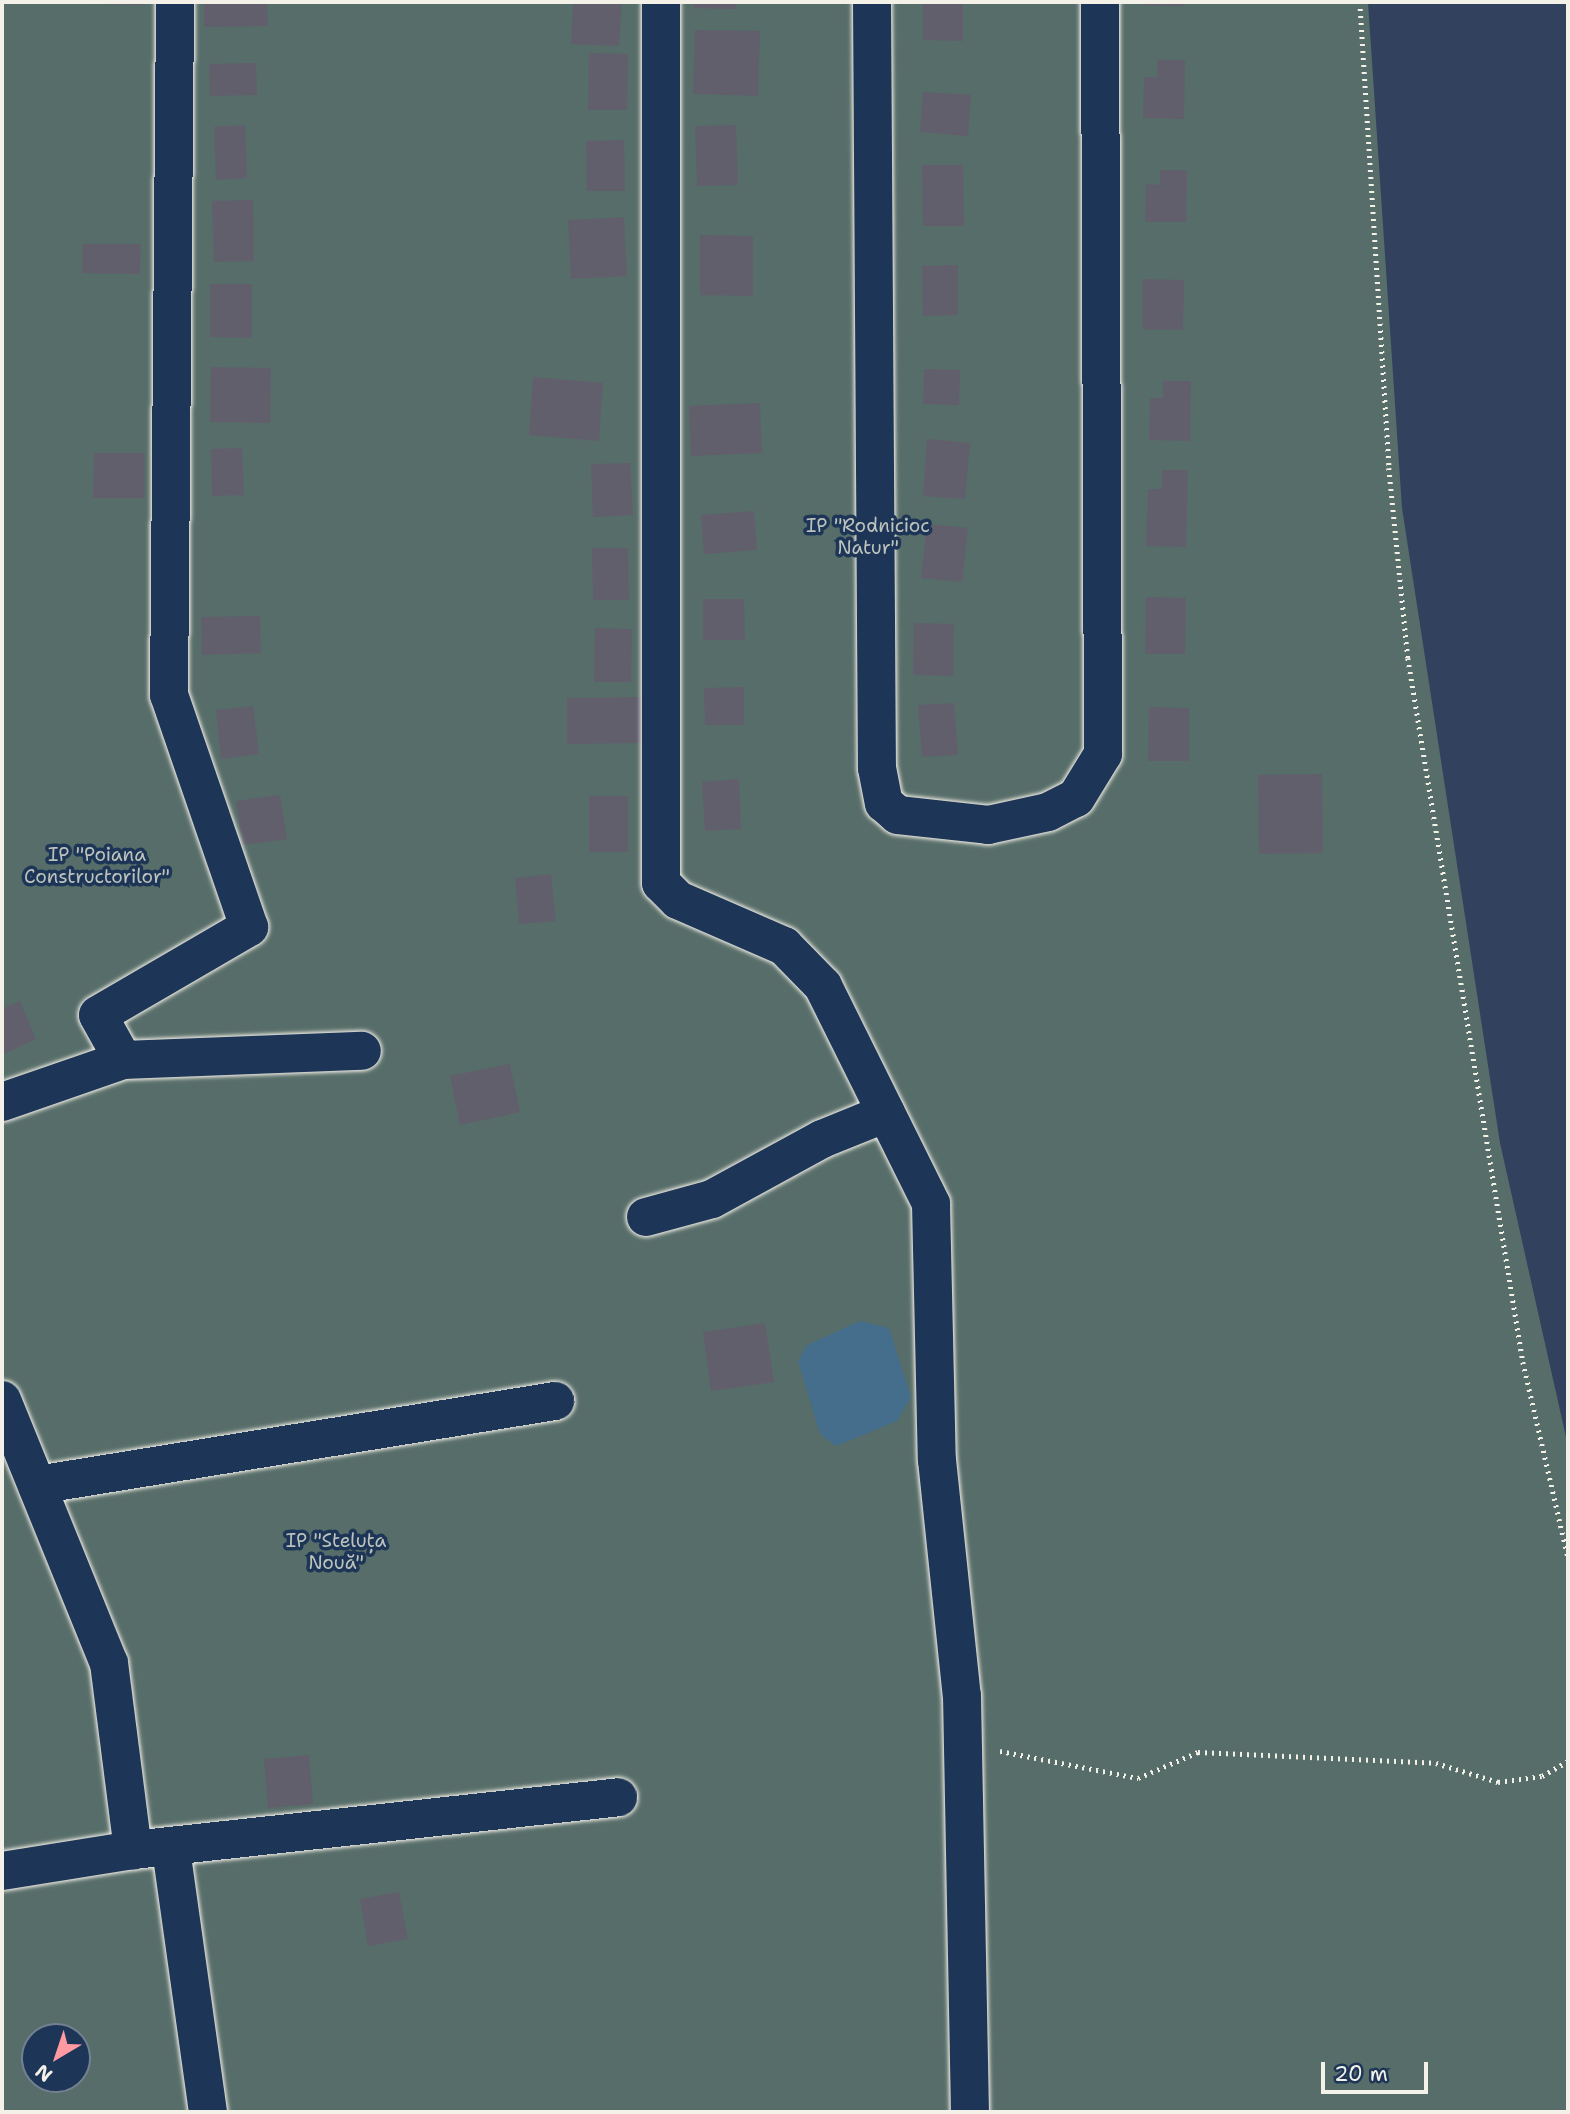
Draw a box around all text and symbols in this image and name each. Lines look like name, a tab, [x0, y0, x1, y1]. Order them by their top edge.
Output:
park label: IP "Rodnicioc Natur"	[806, 515, 930, 559]
park label: IP "Poiana Constructorilor"	[24, 844, 170, 888]
park label: IP "Steluța Nouă"	[286, 1530, 386, 1574]
north arrow	[21, 2023, 91, 2093]
scale bar	[1325, 2048, 1432, 2092]
text: N	[30, 2059, 57, 2088]
text: 20 m	[1334, 2060, 1388, 2088]

